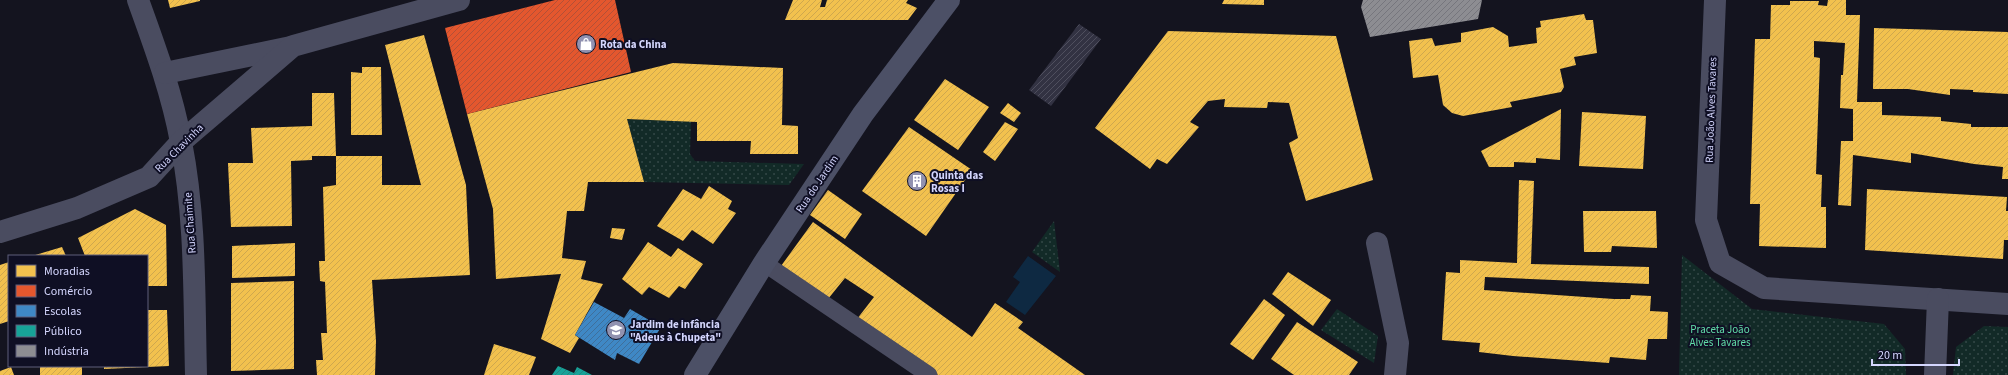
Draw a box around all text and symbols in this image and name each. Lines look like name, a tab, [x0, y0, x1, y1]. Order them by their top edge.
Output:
shop icon: Rota da China	[575, 33, 597, 55]
place label: Rota da China	[600, 37, 667, 52]
street label: Rua João Alves Tavares	[1702, 56, 1720, 163]
street label: Rua Chavinha	[151, 120, 207, 176]
street label: Rua do Jardim	[792, 152, 842, 216]
place label: Quinta das Rosas I	[931, 168, 983, 196]
building icon: Quinta das Rosas I	[906, 170, 928, 192]
street label: Rua Chaimite	[180, 191, 200, 254]
legend	[8, 255, 148, 367]
text: Moradias	[44, 263, 90, 280]
text: Comércio	[44, 283, 92, 300]
text: Escolas	[44, 303, 81, 320]
place label: Jardim de infância "Adeus à Chupeta"	[630, 317, 721, 345]
school or university icon: Jardim de infância "Adeus à Chupeta"	[605, 319, 627, 341]
park label: Praceta João Alves Tavares	[1689, 322, 1751, 350]
text: Público	[44, 323, 82, 340]
scale bar	[1872, 341, 1959, 367]
text: Indústria	[44, 343, 89, 360]
text: 20 m	[1878, 347, 1902, 364]

